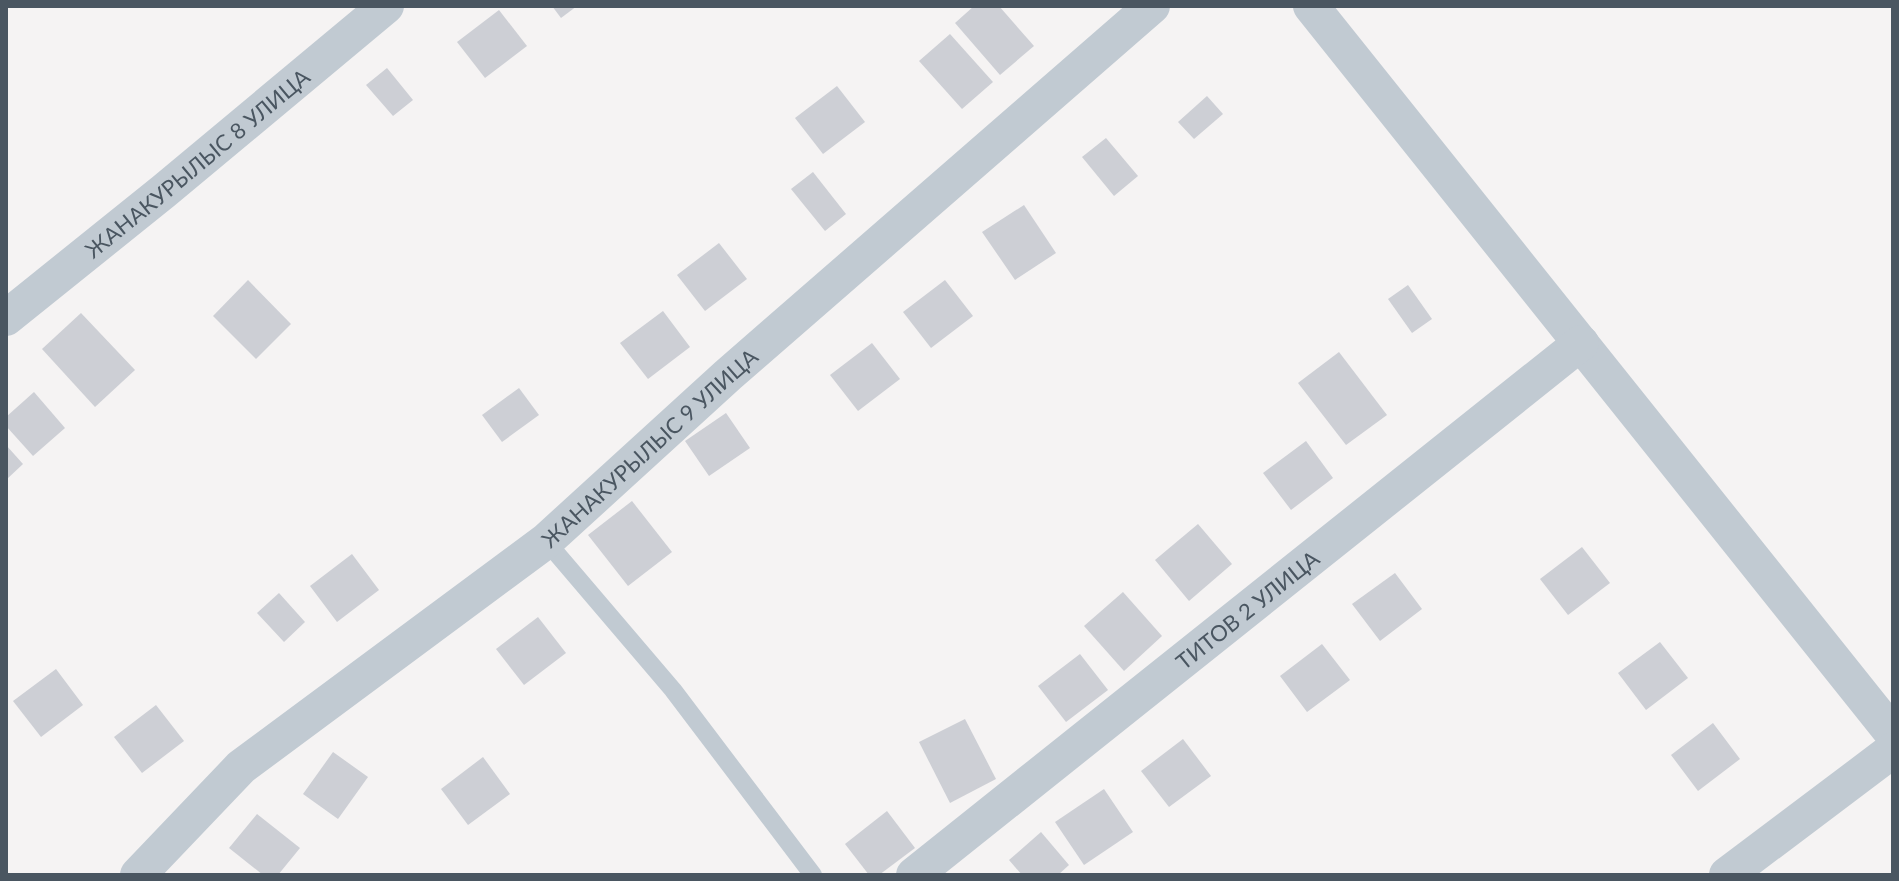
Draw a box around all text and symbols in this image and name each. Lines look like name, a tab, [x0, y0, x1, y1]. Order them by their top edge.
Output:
street label: ЖАНАКУРЫЛЫС 8 УЛИЦА	[79, 62, 315, 263]
street label: ЖАНАКУРЫЛЫС 9 УЛИЦА	[535, 342, 763, 552]
street label: ТИТОВ 2 УЛИЦА	[1170, 544, 1324, 675]

